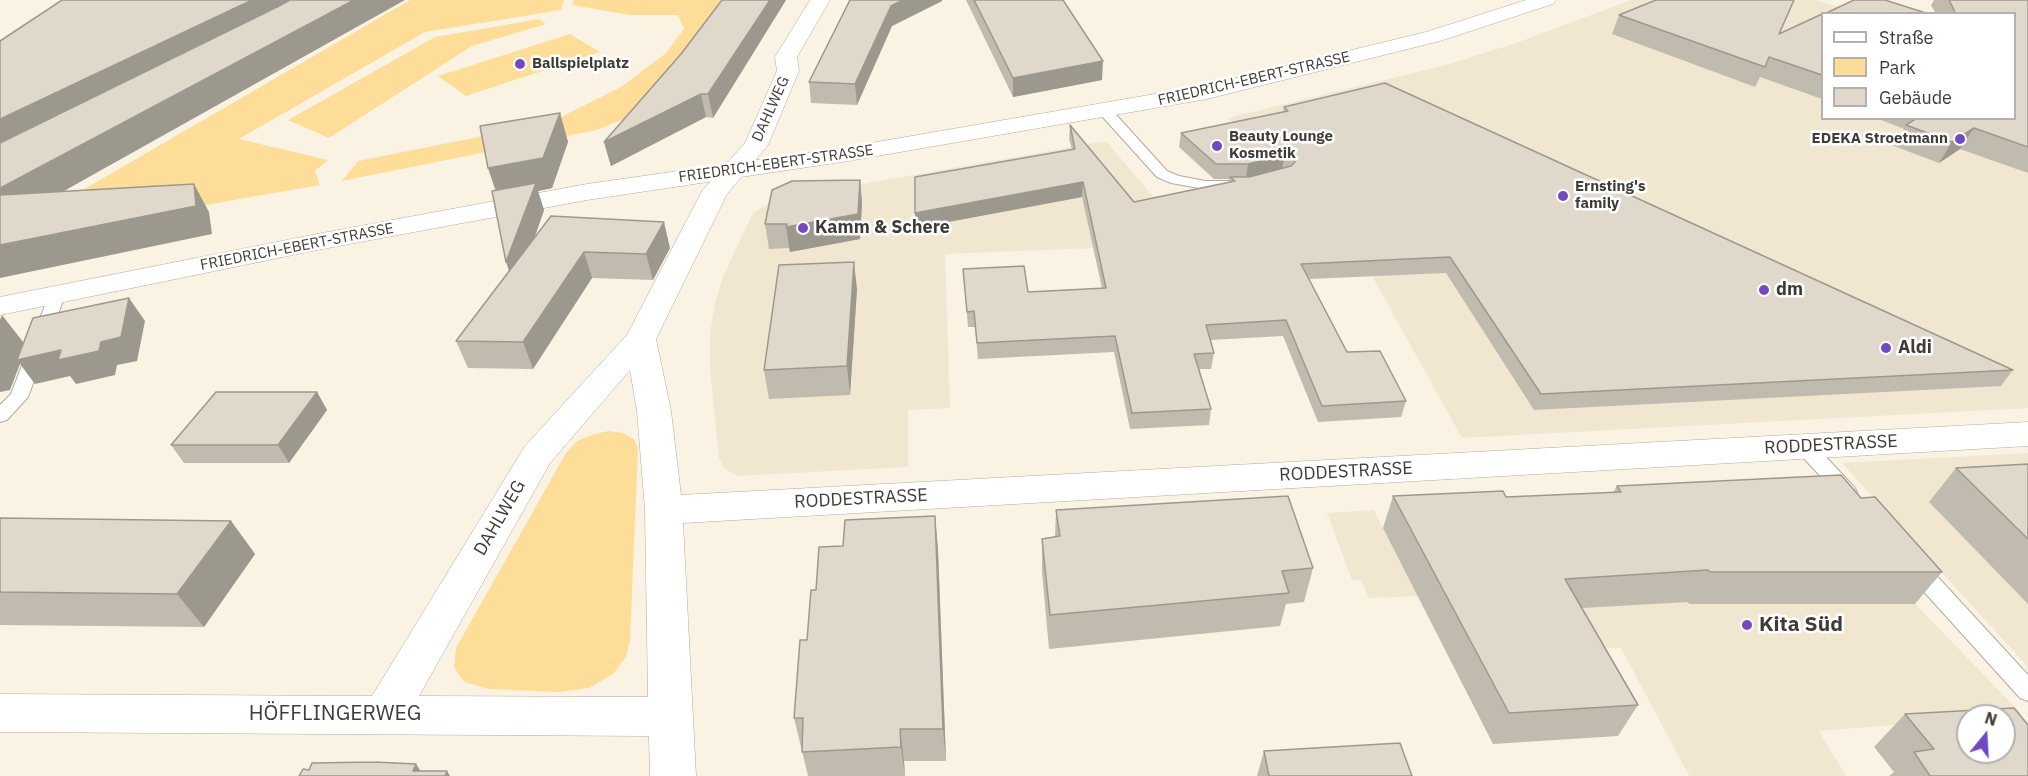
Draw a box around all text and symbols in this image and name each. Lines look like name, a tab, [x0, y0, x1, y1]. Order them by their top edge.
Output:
legend	[1821, 12, 2016, 120]
text: Straße	[1879, 26, 1933, 49]
street label: FRIEDRICH-EBERT-STRASSE	[1156, 48, 1352, 110]
place label: Ballspielplatz	[532, 55, 629, 73]
text: Park	[1879, 56, 1915, 79]
marker: Ballspielplatz	[513, 57, 527, 71]
street label: DAHLWEG	[749, 73, 793, 145]
text: Gebäude	[1879, 86, 1952, 109]
place label: Beauty Lounge Kosmetik	[1229, 128, 1333, 163]
place label: EDEKA Stroetmann	[1812, 130, 1948, 148]
marker: EDEKA Stroetmann	[1953, 132, 1967, 146]
marker: Beauty Lounge Kosmetik	[1210, 139, 1224, 153]
street label: FRIEDRICH-EBERT-STRASSE	[677, 141, 875, 187]
place label: Ernsting's family	[1575, 178, 1645, 213]
marker: Ernsting's family	[1556, 189, 1570, 203]
place label: Kamm & Schere	[815, 217, 950, 239]
street label: FRIEDRICH-EBERT-STRASSE	[199, 219, 395, 275]
marker: Kamm & Schere	[796, 221, 810, 235]
place label: dm	[1776, 279, 1803, 301]
marker: dm	[1757, 283, 1771, 297]
place label: Aldi	[1898, 337, 1932, 359]
marker: Aldi	[1879, 341, 1893, 355]
street label: RODDESTRASSE	[1764, 431, 1898, 459]
street label: RODDESTRASSE	[1279, 458, 1413, 486]
street label: DAHLWEG	[470, 476, 530, 560]
street label: RODDESTRASSE	[794, 485, 928, 513]
place label: Kita Süd	[1759, 612, 1843, 638]
marker: Kita Süd	[1740, 618, 1754, 632]
street label: HÖFFLINGERWEG	[249, 701, 421, 727]
north arrow	[1956, 704, 2016, 764]
text: N	[1982, 707, 2000, 730]

